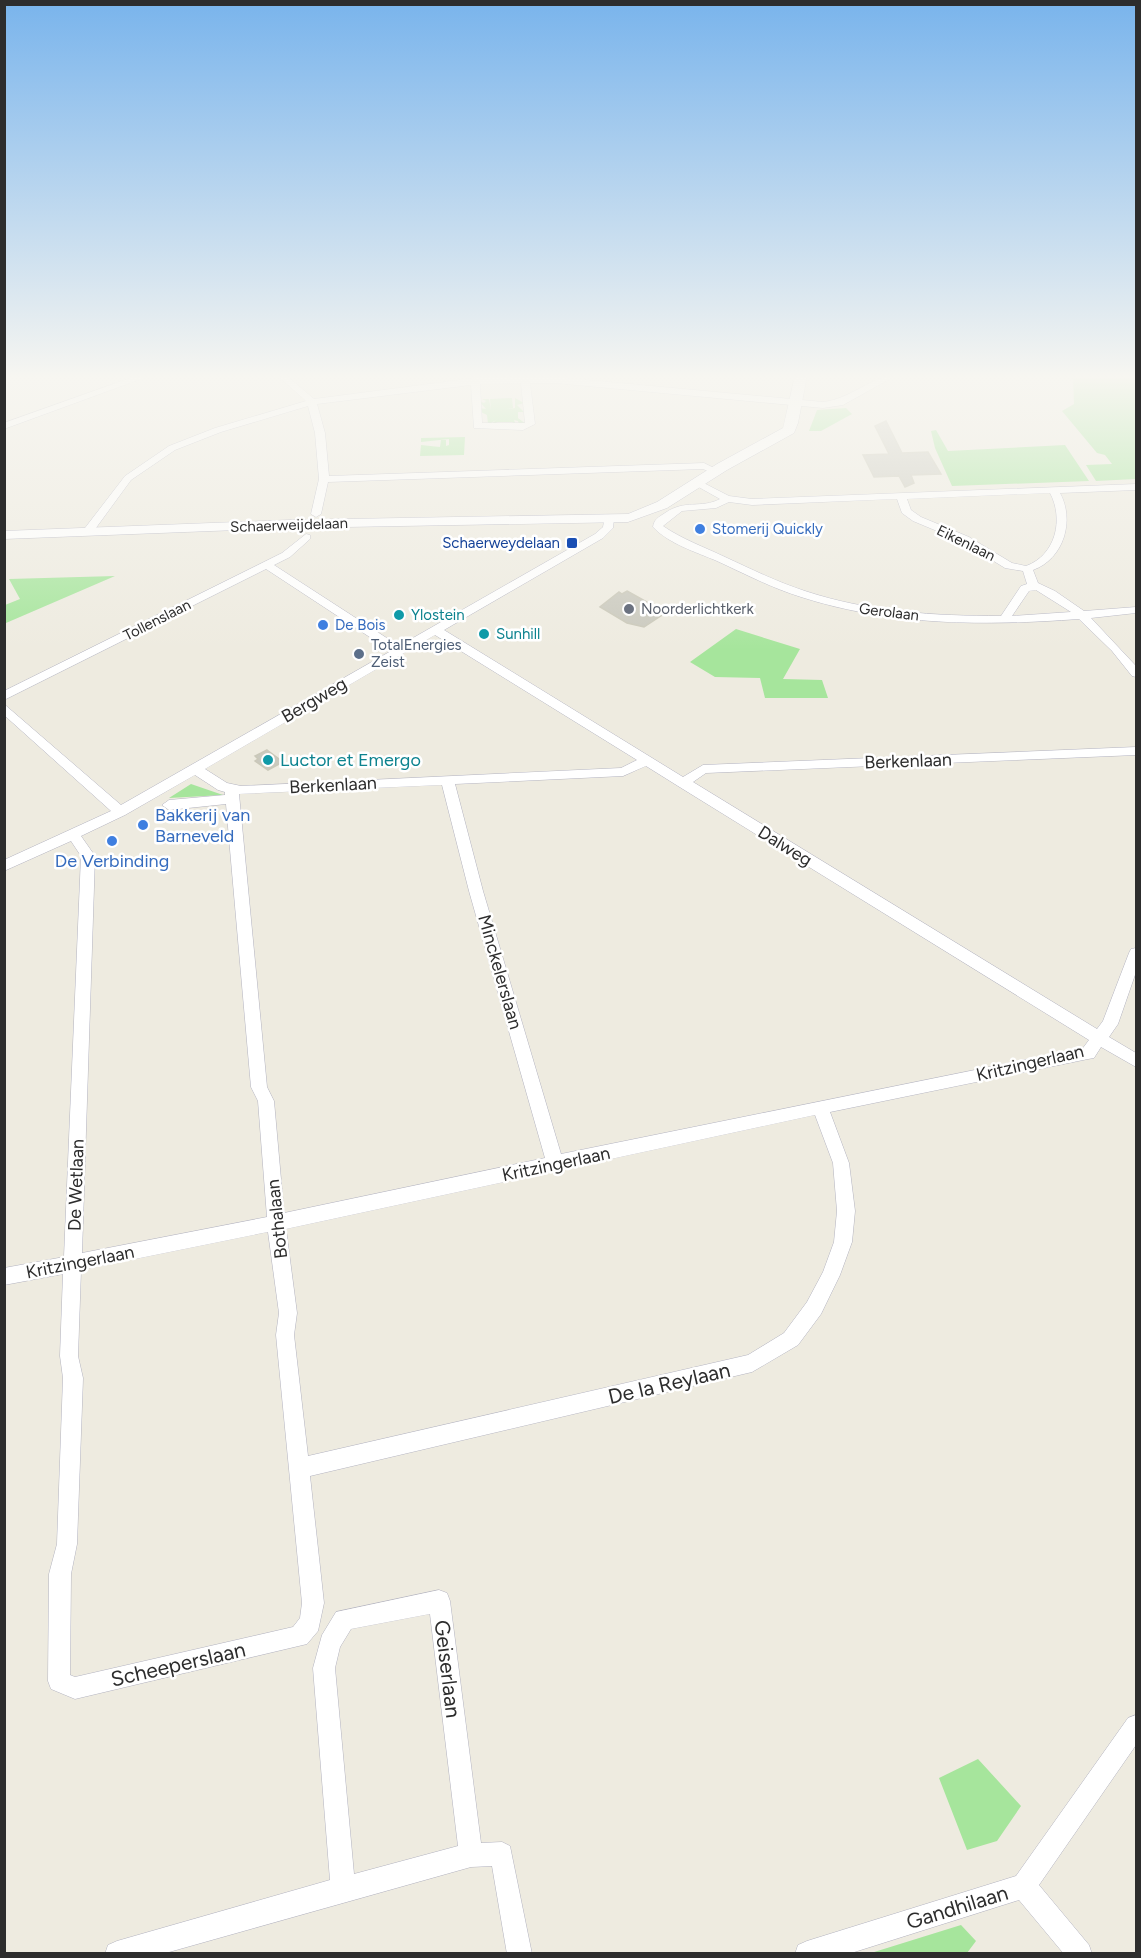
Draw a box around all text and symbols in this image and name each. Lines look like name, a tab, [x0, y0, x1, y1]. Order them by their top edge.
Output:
street label: Schaerweijdelaan	[230, 514, 348, 536]
place label: Stomerij Quickly	[712, 520, 823, 538]
street label: Eikenlaan	[934, 521, 998, 565]
marker: Stomerij Quickly	[693, 522, 707, 536]
place label: Schaerweydelaan	[442, 534, 560, 552]
marker: Schaerweydelaan	[565, 536, 579, 550]
street label: Tollenslaan	[120, 595, 194, 645]
street label: Gerolaan	[858, 599, 920, 625]
place label: Noorderlichtkerk	[641, 600, 754, 618]
marker: Noorderlichtkerk	[622, 602, 636, 616]
place label: Ylostein	[411, 606, 465, 624]
marker: Ylostein	[392, 608, 406, 622]
place label: De Bois	[335, 616, 386, 634]
marker: De Bois	[316, 618, 330, 632]
place label: Sunhill	[496, 625, 540, 643]
marker: Sunhill	[477, 627, 491, 641]
place label: TotalEnergies Zeist	[371, 636, 462, 671]
marker: TotalEnergies Zeist	[352, 647, 366, 661]
street label: Bergweg	[277, 673, 351, 727]
street label: Berkenlaan	[864, 748, 952, 774]
place label: Luctor et Emergo	[280, 749, 421, 771]
marker: Luctor et Emergo	[261, 753, 275, 767]
street label: Berkenlaan	[289, 772, 377, 798]
place label: Bakkerij van Barneveld	[155, 804, 250, 847]
marker: Bakkerij van Barneveld	[136, 818, 150, 832]
street label: Dalweg	[754, 821, 816, 871]
marker: De Verbinding	[105, 834, 119, 848]
place label: De Verbinding	[55, 850, 169, 872]
street label: Minckelerslaan	[473, 912, 527, 1032]
street label: Kritzingerlaan	[974, 1040, 1086, 1086]
street label: De Wetlaan	[63, 1139, 89, 1231]
street label: Kritzingerlaan	[500, 1142, 612, 1186]
street label: Bothalaan	[262, 1178, 292, 1260]
street label: Kritzingerlaan	[24, 1241, 136, 1283]
street label: De la Reylaan	[605, 1357, 733, 1409]
street label: Geiserlaan	[430, 1619, 466, 1719]
street label: Scheeperslaan	[108, 1636, 248, 1692]
street label: Gandhilaan	[903, 1880, 1011, 1934]

